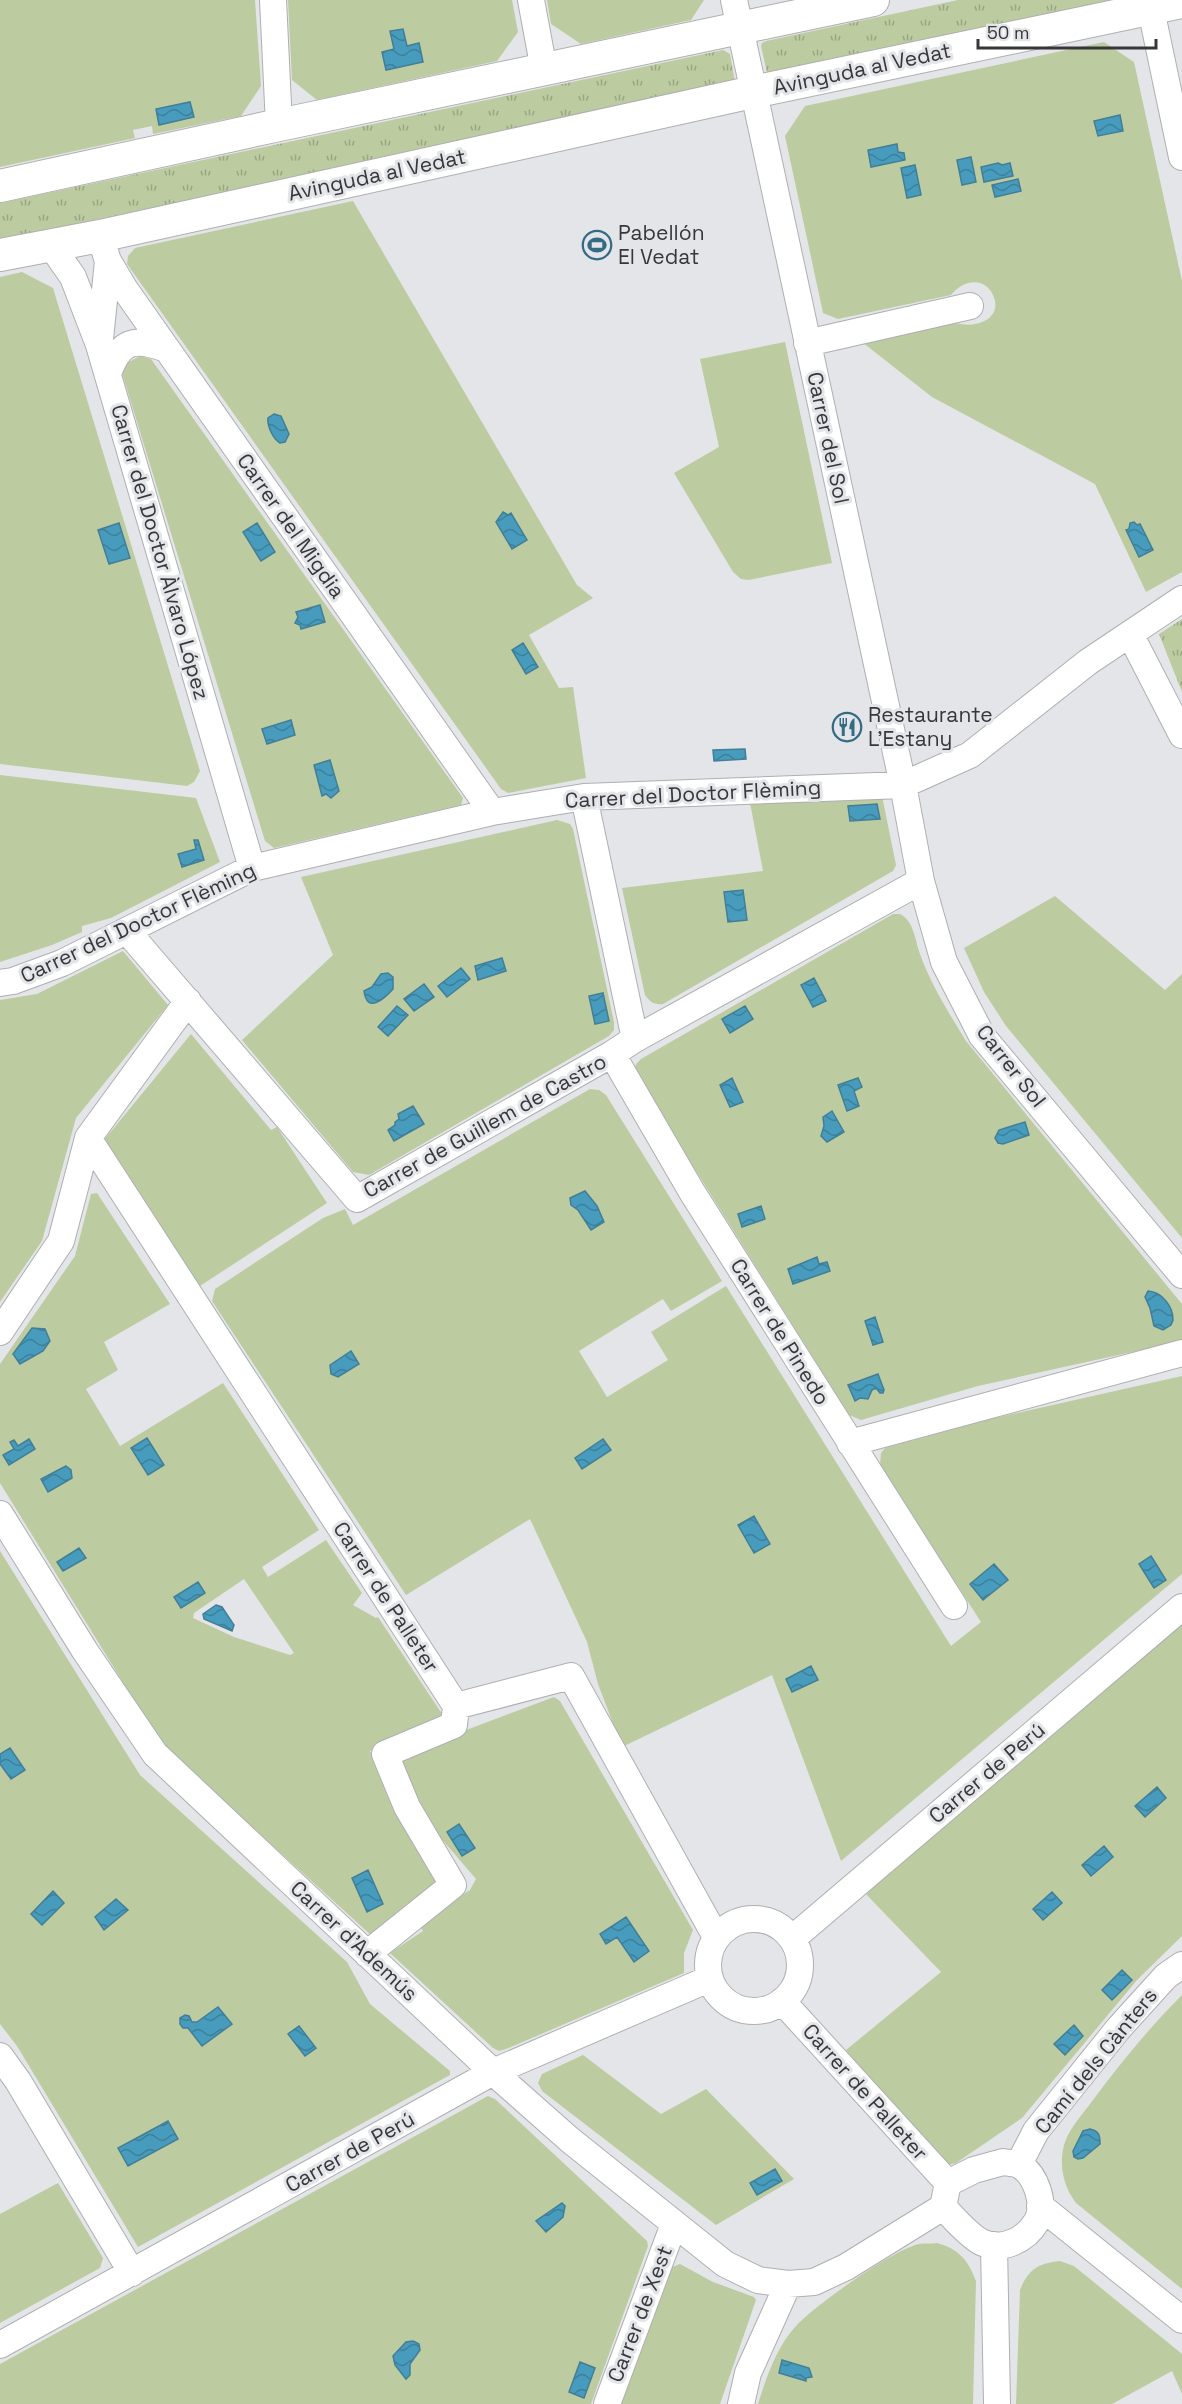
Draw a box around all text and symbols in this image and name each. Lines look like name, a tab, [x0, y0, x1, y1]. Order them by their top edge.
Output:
scale bar	[978, 12, 1156, 50]
text: 50 m	[987, 21, 1029, 44]
street label: Avinguda al Vedat	[771, 36, 953, 101]
street label: Avinguda al Vedat	[286, 142, 468, 207]
place label: Pabellón El Vedat	[618, 219, 705, 270]
sports icon: Pabellón El Vedat	[581, 229, 613, 261]
street label: Carrer del Sol	[801, 369, 856, 506]
street label: Carrer del Doctor Àlvaro López	[105, 401, 216, 703]
street label: Carrer del Migdia	[231, 448, 351, 603]
place label: Restaurante L'Estany	[868, 701, 993, 752]
restaurant icon: Restaurante L'Estany	[831, 711, 863, 743]
street label: Carrer del Doctor Flèming	[564, 773, 822, 814]
street label: Carrer del Doctor Flèming	[16, 856, 260, 989]
street label: Carrer Sol	[971, 1019, 1052, 1113]
street label: Carrer de Guillem de Castro	[358, 1047, 611, 1204]
street label: Carrer de Pinedo	[725, 1253, 836, 1410]
street label: Carrer de Palleter	[328, 1516, 445, 1677]
street label: Carrer de Perú	[923, 1716, 1050, 1829]
street label: Carrer d'Ademús	[285, 1875, 424, 2007]
street label: Camí dels Cànters	[1028, 1982, 1163, 2139]
street label: Carrer de Palleter	[797, 2018, 934, 2166]
street label: Carrer de Perú	[280, 2105, 419, 2198]
street label: Carrer de Xest	[601, 2242, 678, 2386]

